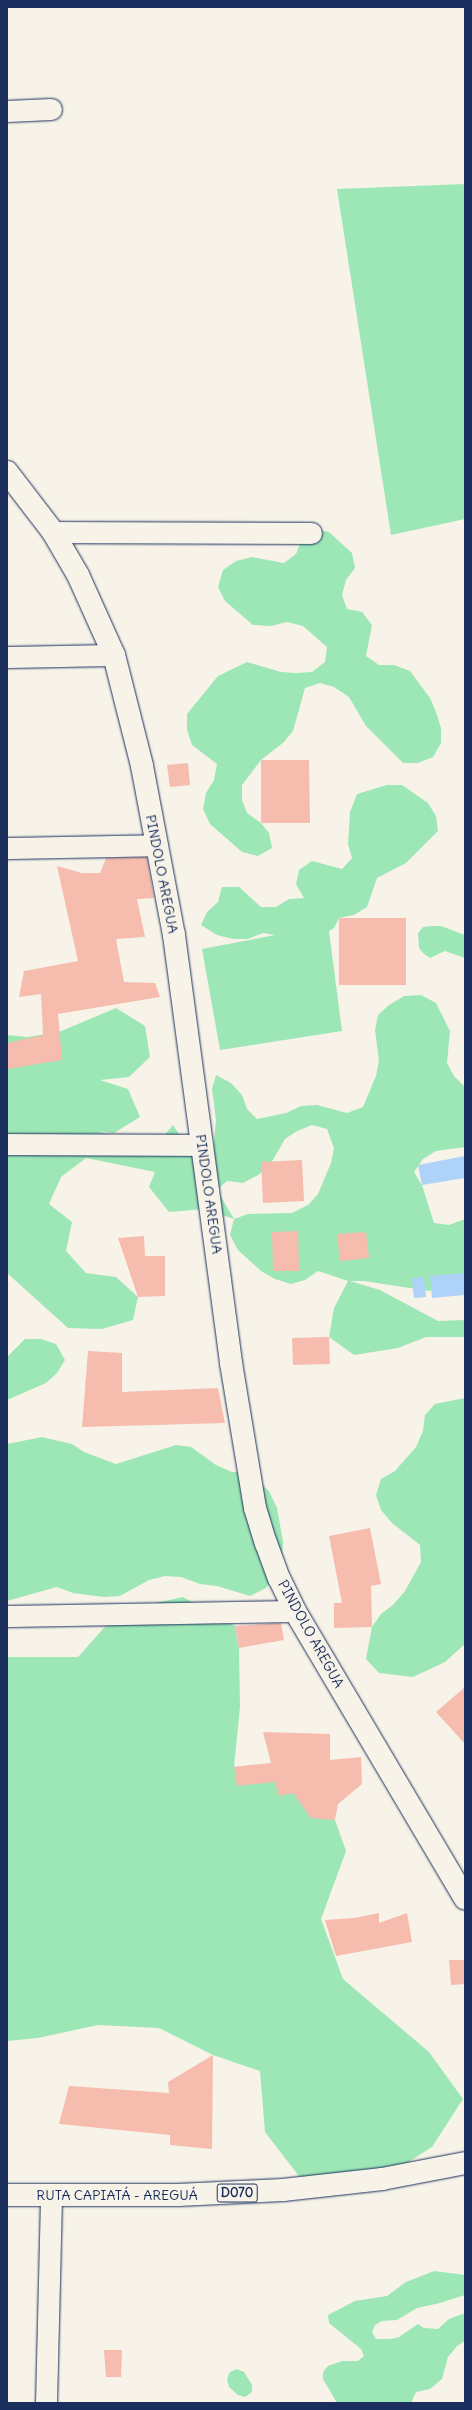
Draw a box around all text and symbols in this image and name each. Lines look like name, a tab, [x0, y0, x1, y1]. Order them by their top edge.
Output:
street label: PINDOLO AREGUA	[142, 813, 182, 935]
street label: PINDOLO AREGUA	[192, 1133, 226, 1255]
street label: PINDOLO AREGUA	[274, 1577, 348, 1691]
road number: D070	[216, 2182, 258, 2204]
street label: RUTA CAPIATÁ - AREGUÁ	[36, 2187, 198, 2203]

